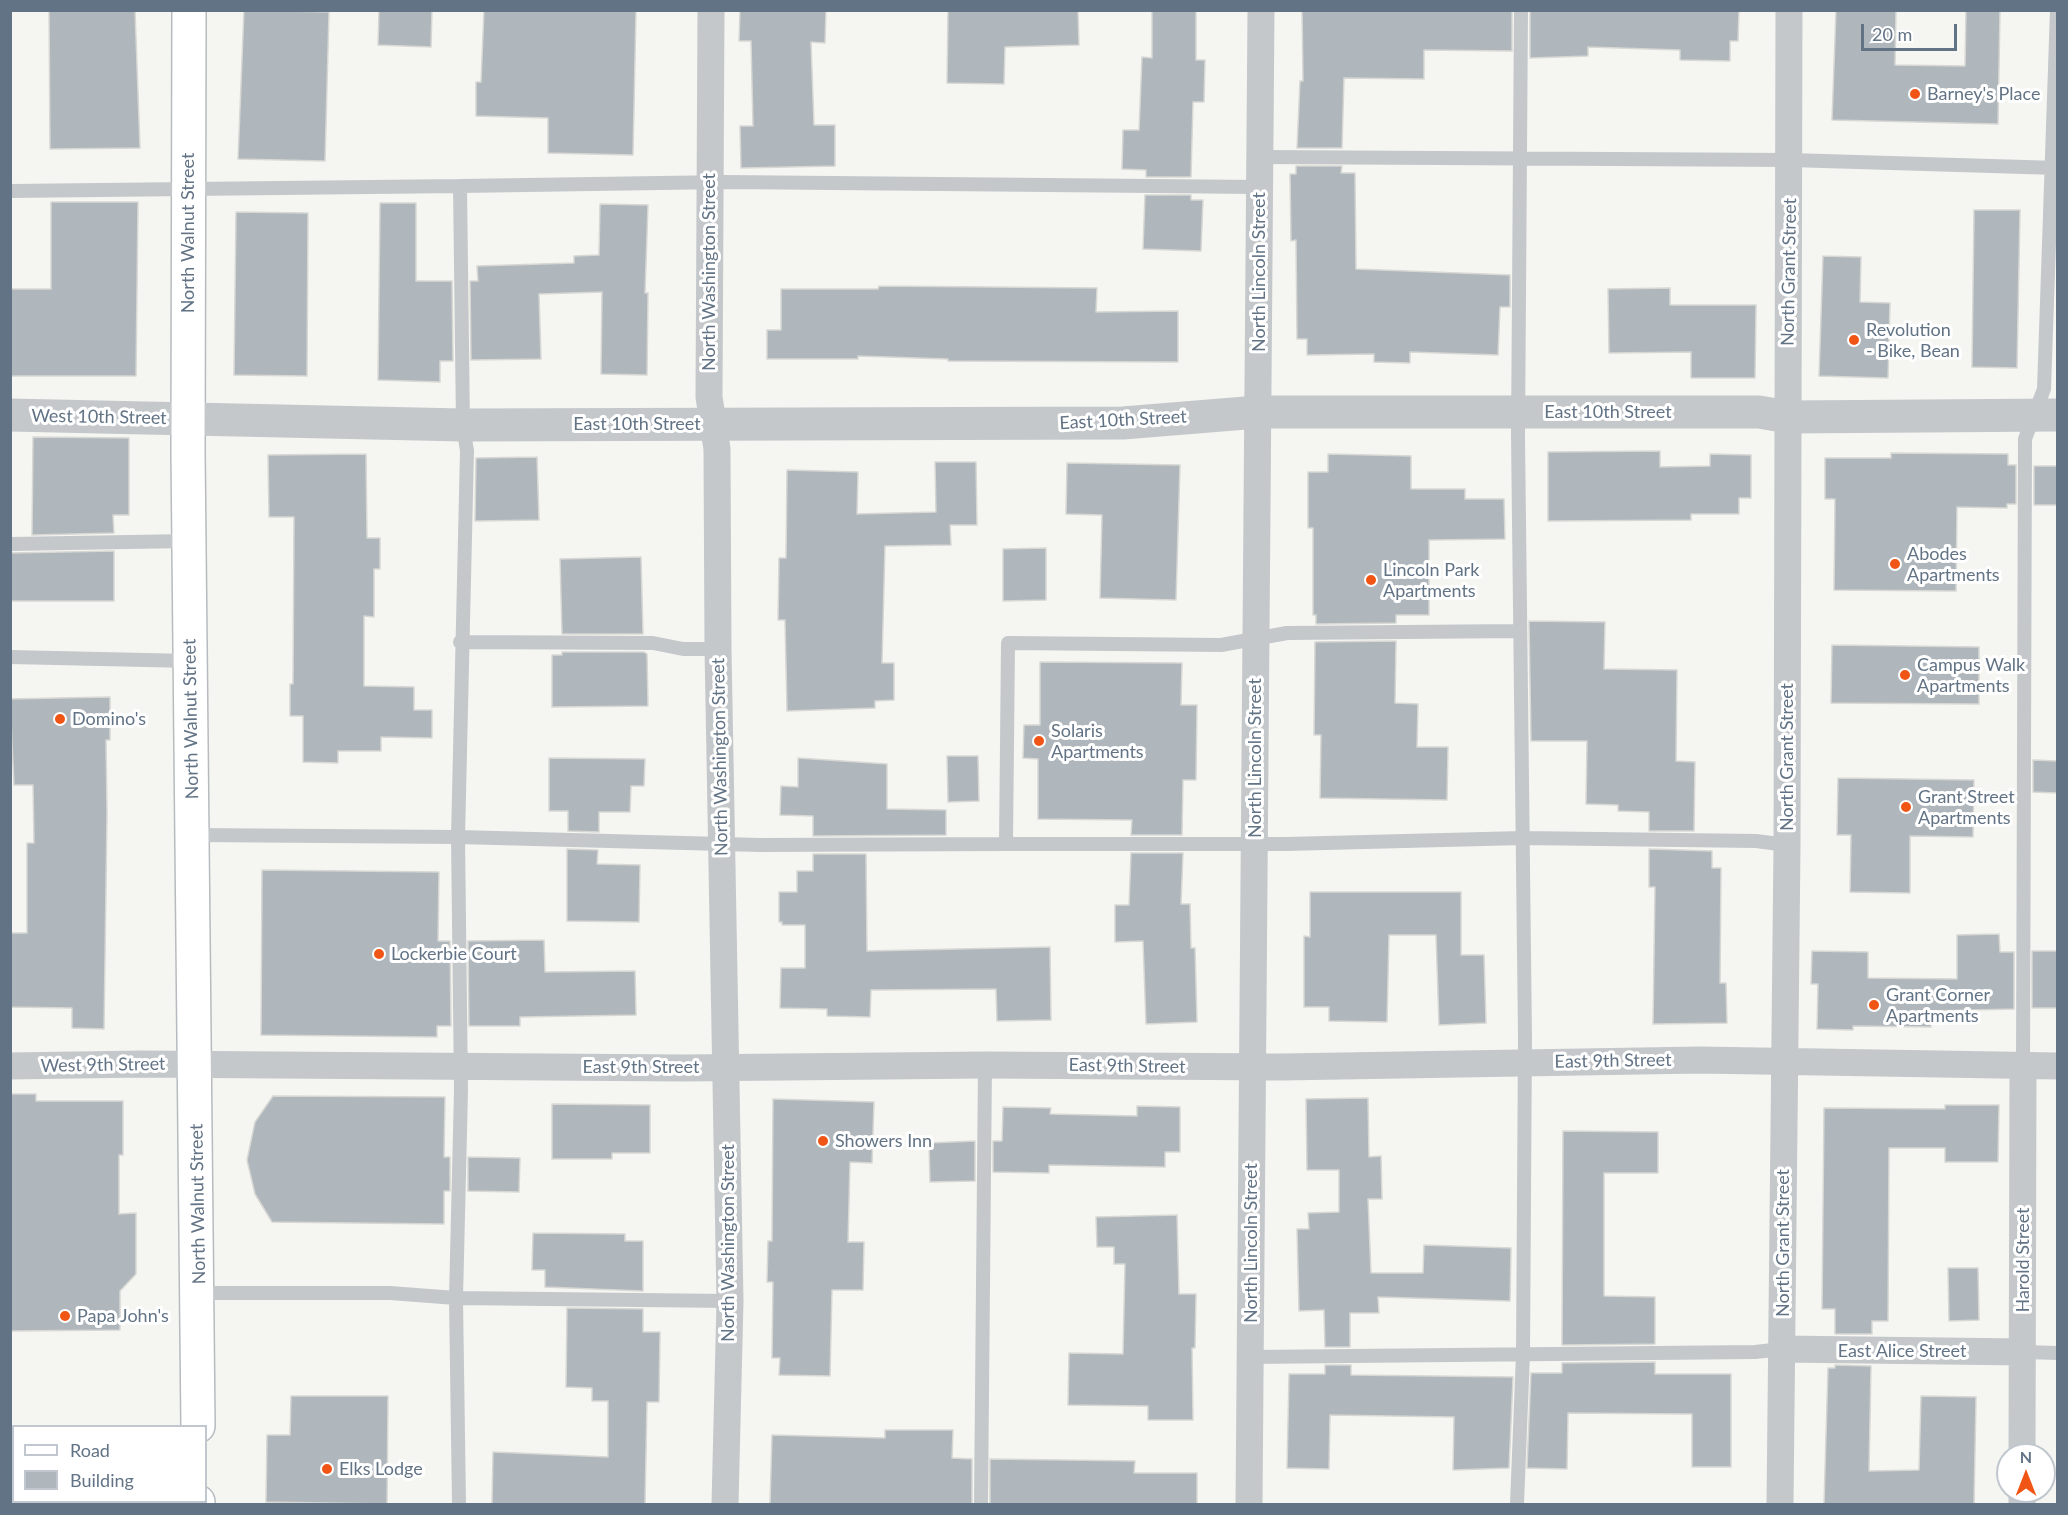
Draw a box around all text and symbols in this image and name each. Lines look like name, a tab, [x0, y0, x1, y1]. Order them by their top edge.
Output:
scale bar	[1864, 12, 1960, 50]
text: 20 m	[1872, 23, 1912, 45]
place label: Barney's Place	[1927, 83, 2040, 105]
marker: Barney's Place	[1908, 87, 1922, 101]
street label: North Walnut Street	[177, 153, 199, 313]
street label: North Washington Street	[698, 173, 720, 371]
street label: North Lincoln Street	[1248, 192, 1270, 352]
street label: North Grant Street	[1777, 198, 1801, 346]
place label: Revolution - Bike, Bean	[1866, 319, 1960, 362]
marker: Revolution - Bike, Bean	[1847, 333, 1861, 347]
street label: East 10th Street	[1544, 401, 1672, 423]
street label: West 10th Street	[31, 405, 167, 429]
street label: East 10th Street	[1059, 406, 1187, 434]
street label: East 10th Street	[573, 413, 701, 435]
place label: Abodes Apartments	[1907, 543, 2000, 586]
marker: Abodes Apartments	[1888, 557, 1902, 571]
place label: Lincoln Park Apartments	[1383, 559, 1479, 602]
marker: Lincoln Park Apartments	[1364, 573, 1378, 587]
street label: North Walnut Street	[179, 638, 203, 800]
place label: Campus Walk Apartments	[1917, 654, 2025, 696]
street label: North Washington Street	[707, 658, 733, 856]
marker: Campus Walk Apartments	[1898, 668, 1912, 682]
street label: North Lincoln Street	[1244, 678, 1266, 838]
street label: North Grant Street	[1776, 683, 1798, 831]
place label: Domino's	[72, 708, 146, 730]
marker: Domino's	[53, 712, 67, 726]
place label: Solaris Apartments	[1051, 720, 1144, 762]
marker: Solaris Apartments	[1032, 734, 1046, 748]
place label: Grant Street Apartments	[1918, 786, 2015, 828]
marker: Grant Street Apartments	[1899, 800, 1913, 814]
place label: Lockerbie Court	[391, 943, 517, 965]
marker: Lockerbie Court	[372, 947, 386, 961]
place label: Grant Corner Apartments	[1886, 984, 1990, 1026]
marker: Grant Corner Apartments	[1867, 998, 1881, 1012]
street label: East 9th Street	[1554, 1049, 1672, 1073]
street label: West 9th Street	[40, 1053, 166, 1077]
street label: East 9th Street	[1068, 1054, 1186, 1078]
street label: East 9th Street	[582, 1056, 700, 1078]
street label: North Walnut Street	[186, 1123, 210, 1285]
place label: Showers Inn	[835, 1130, 932, 1152]
marker: Showers Inn	[816, 1134, 830, 1148]
street label: North Washington Street	[717, 1144, 739, 1342]
street label: North Lincoln Street	[1240, 1163, 1262, 1323]
street label: North Grant Street	[1772, 1169, 1794, 1317]
street label: Harold Street	[2012, 1207, 2034, 1313]
place label: Papa John's	[77, 1305, 169, 1327]
marker: Papa John's	[58, 1309, 72, 1323]
street label: East Alice Street	[1838, 1340, 1966, 1362]
legend	[12, 1425, 207, 1503]
text: Road	[70, 1439, 110, 1461]
north arrow	[1996, 1443, 2056, 1503]
text: N	[2020, 1447, 2032, 1466]
place label: Elks Lodge	[339, 1458, 423, 1480]
marker: Elks Lodge	[320, 1462, 334, 1476]
text: Building	[70, 1469, 134, 1491]

